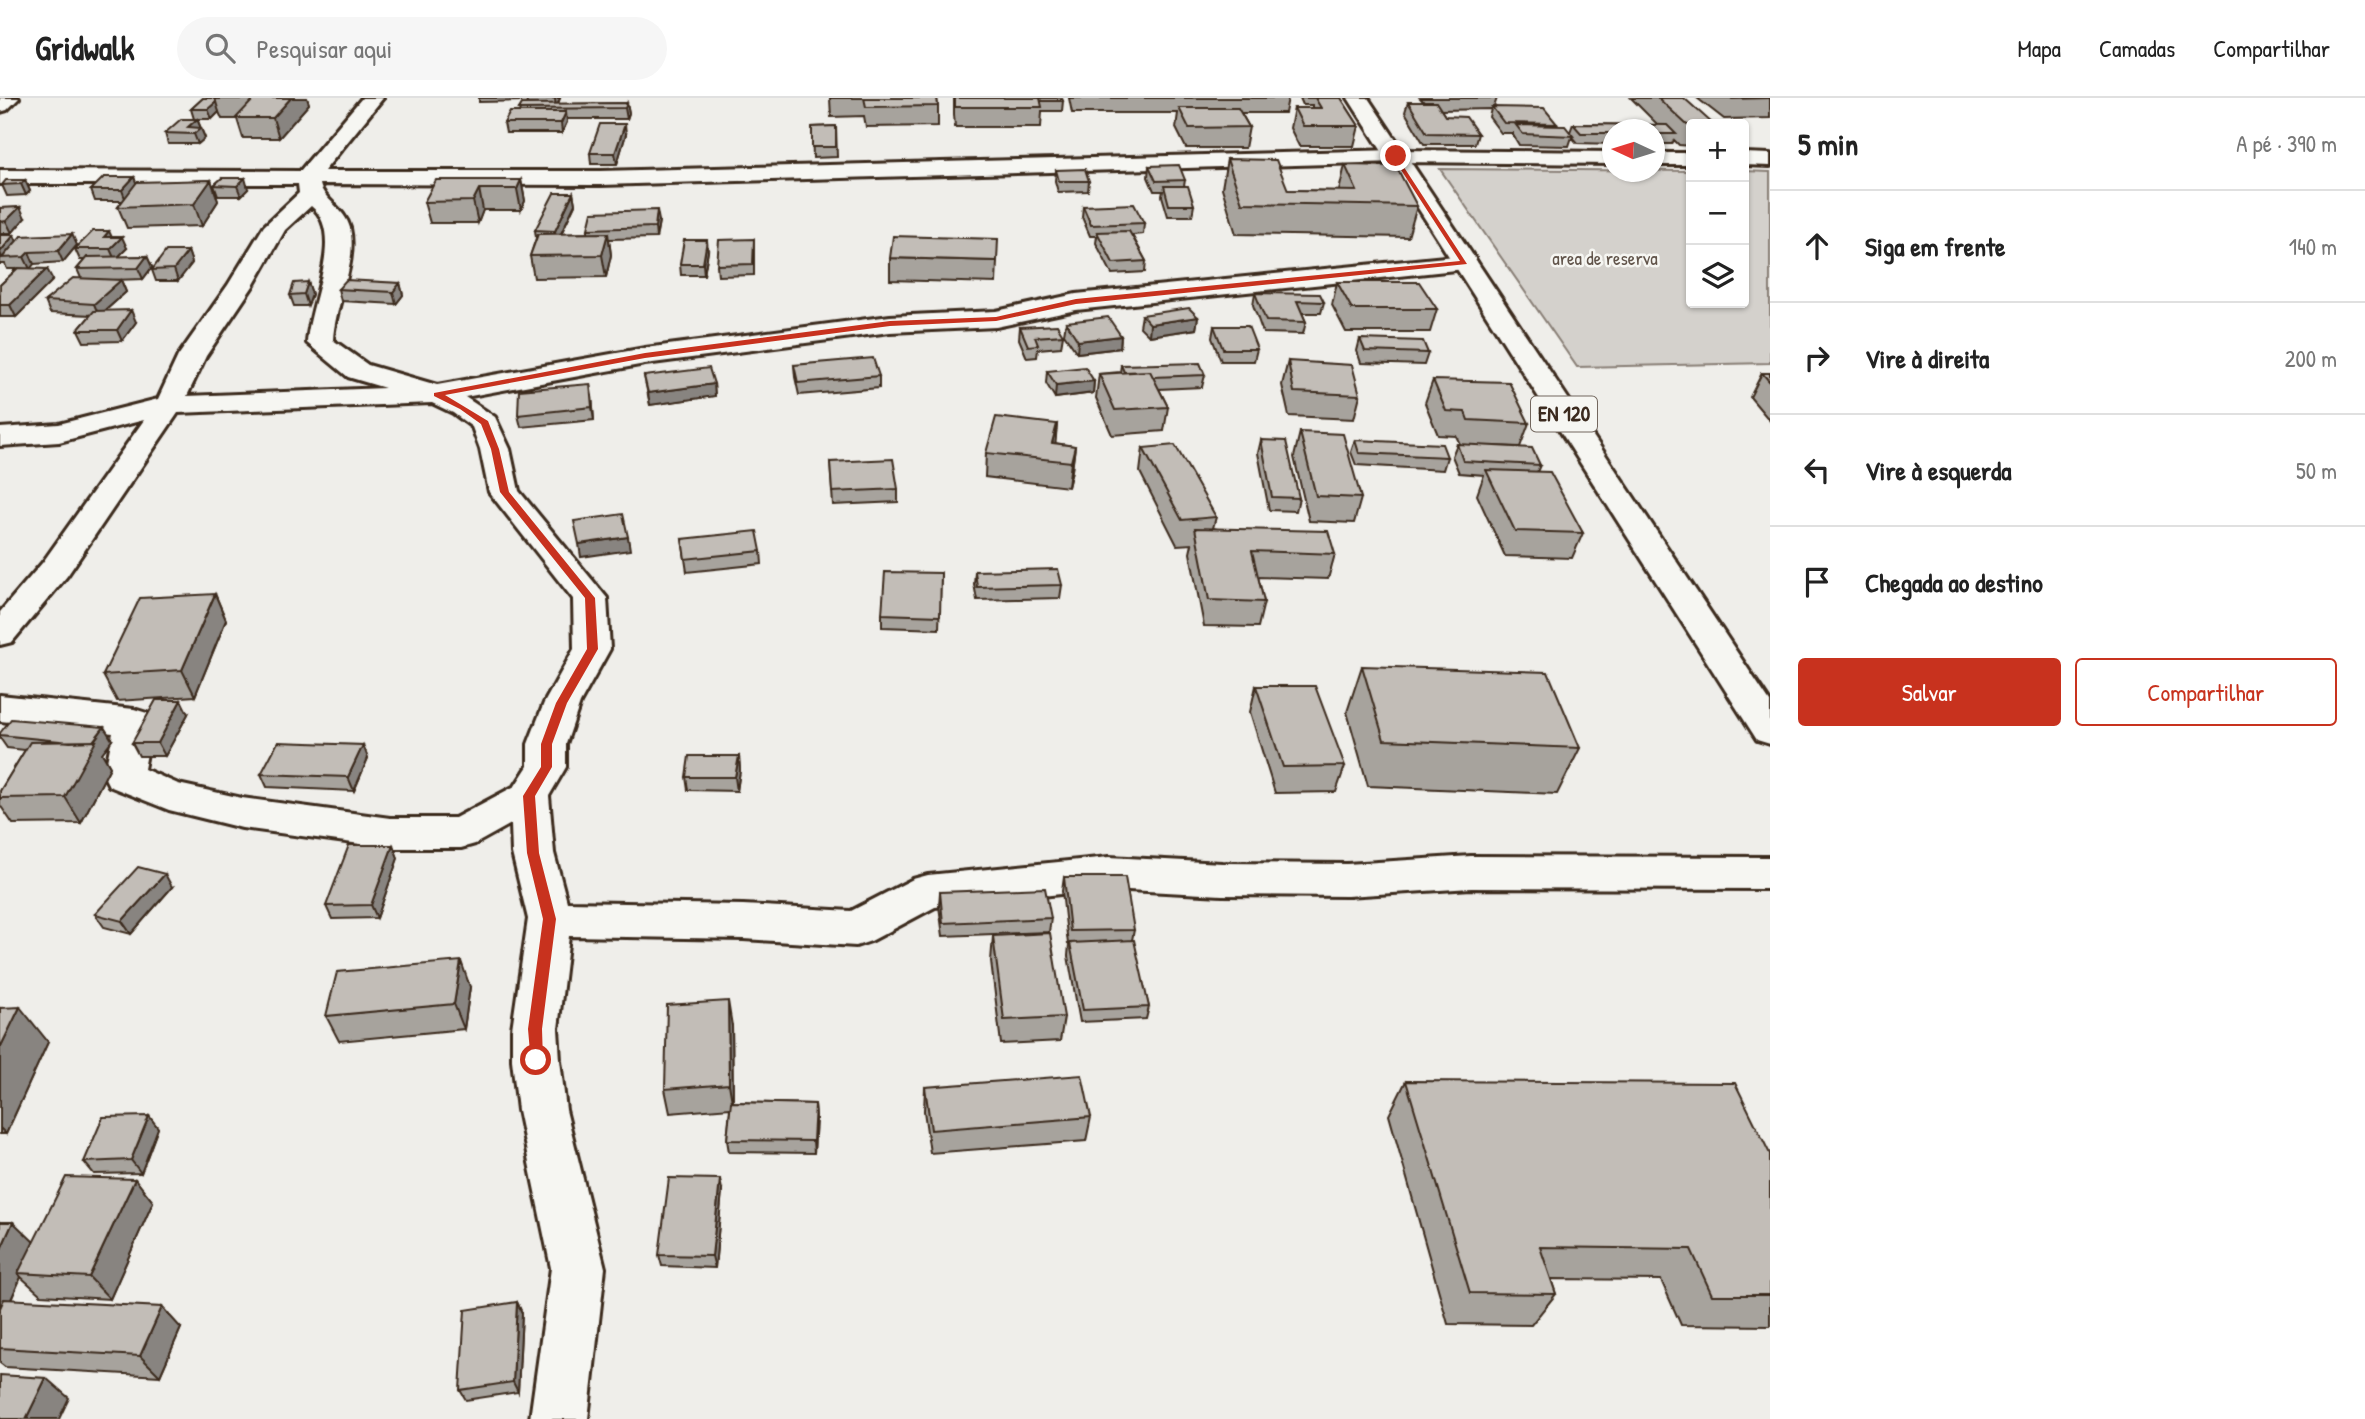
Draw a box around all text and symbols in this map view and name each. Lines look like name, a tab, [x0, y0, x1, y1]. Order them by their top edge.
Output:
search box	[177, 17, 667, 80]
text: Gridwalk	[35, 26, 135, 70]
icon: search	[201, 29, 239, 67]
text: Pesquisar aqui	[257, 31, 392, 66]
text: Mapa	[2018, 32, 2061, 64]
text: Camadas	[2099, 32, 2175, 64]
text: Compartilhar	[2213, 32, 2330, 64]
north arrow	[1602, 119, 1665, 182]
map controls	[1686, 119, 1749, 308]
button: +	[1686, 119, 1749, 182]
text: 5 min	[1798, 124, 1858, 164]
text: A pé · 390 m	[2236, 128, 2337, 159]
route end	[1380, 140, 1411, 171]
button: −	[1686, 182, 1749, 245]
icon: ahead	[1798, 227, 1836, 265]
text: Siga em frente	[1865, 229, 2005, 264]
text: 140 m	[2289, 231, 2337, 262]
park label: area de reserva	[1552, 245, 1658, 271]
button: layers	[1686, 245, 1749, 308]
icon: right	[1798, 339, 1836, 377]
text: Vire à direita	[1865, 341, 1989, 376]
text: 200 m	[2285, 343, 2337, 374]
road number: EN 120	[1531, 396, 1597, 432]
icon: left	[1798, 451, 1836, 489]
text: Vire à esquerda	[1865, 453, 2011, 488]
text: 50 m	[2296, 455, 2337, 486]
icon: arrive	[1798, 563, 1836, 601]
text: Chegada ao destino	[1865, 565, 2043, 600]
button: Salvar	[1798, 658, 2061, 726]
button: Compartilhar	[2075, 658, 2337, 726]
route start	[520, 1044, 551, 1075]

